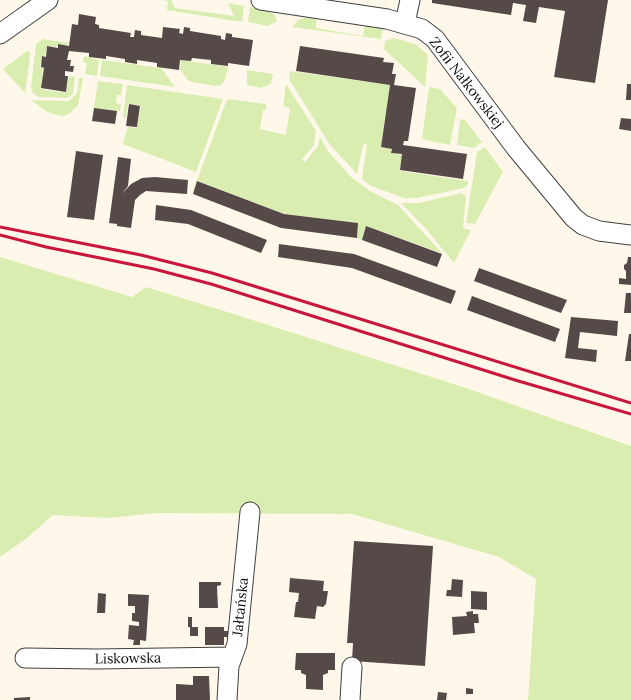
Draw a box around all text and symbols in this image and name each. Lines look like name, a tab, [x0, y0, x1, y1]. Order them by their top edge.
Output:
street label: Zofii Nałkowskiej	[425, 34, 507, 132]
street label: Jałtańska	[230, 577, 252, 637]
street label: Liskowska	[95, 650, 161, 668]

